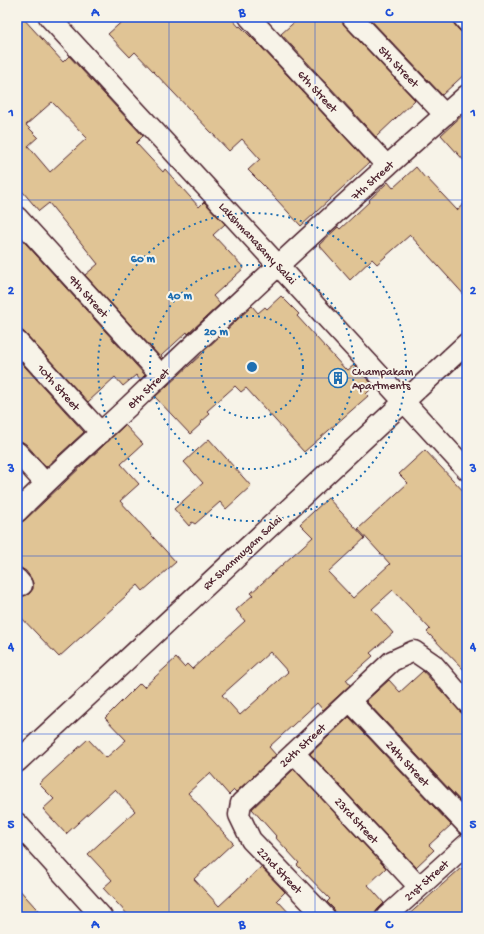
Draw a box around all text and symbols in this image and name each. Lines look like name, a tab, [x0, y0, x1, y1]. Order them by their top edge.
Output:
text: A	[90, 6, 100, 21]
text: B	[238, 6, 247, 21]
text: C	[384, 6, 394, 21]
street label: 5th Street	[374, 44, 422, 92]
street label: 6th Street	[294, 68, 340, 117]
text: 1	[7, 106, 14, 121]
text: 1	[469, 106, 476, 121]
street label: 7th Street	[348, 158, 398, 205]
street label: Lakshmanasamy Salai	[215, 200, 299, 289]
text: 60 m	[131, 253, 156, 267]
street label: 9th Street	[64, 273, 111, 322]
text: 2	[8, 284, 15, 299]
text: 2	[470, 284, 477, 299]
text: 40 m	[167, 290, 192, 304]
text: 20 m	[204, 326, 229, 340]
centre of rings	[245, 360, 259, 374]
street label: 10th Street	[32, 361, 83, 415]
street label: 8th Street	[126, 365, 174, 413]
place label: Champakam Apartments	[352, 366, 414, 394]
building icon: Champakam Apartments	[327, 367, 349, 389]
text: 3	[7, 462, 15, 477]
text: 3	[469, 462, 477, 477]
street label: RK Shanmugam Salai	[201, 513, 286, 594]
text: 4	[7, 640, 15, 655]
text: 4	[469, 640, 477, 655]
street label: 26th Street	[277, 721, 330, 771]
street label: 24th Street	[382, 738, 432, 791]
street label: 23rd Street	[331, 795, 381, 848]
text: 5	[8, 818, 15, 833]
text: 5	[470, 818, 477, 833]
street label: 22nd Street	[253, 845, 305, 898]
street label: 21st Street	[402, 857, 453, 905]
text: A	[90, 918, 100, 933]
text: B	[238, 918, 247, 933]
text: C	[384, 918, 394, 933]

